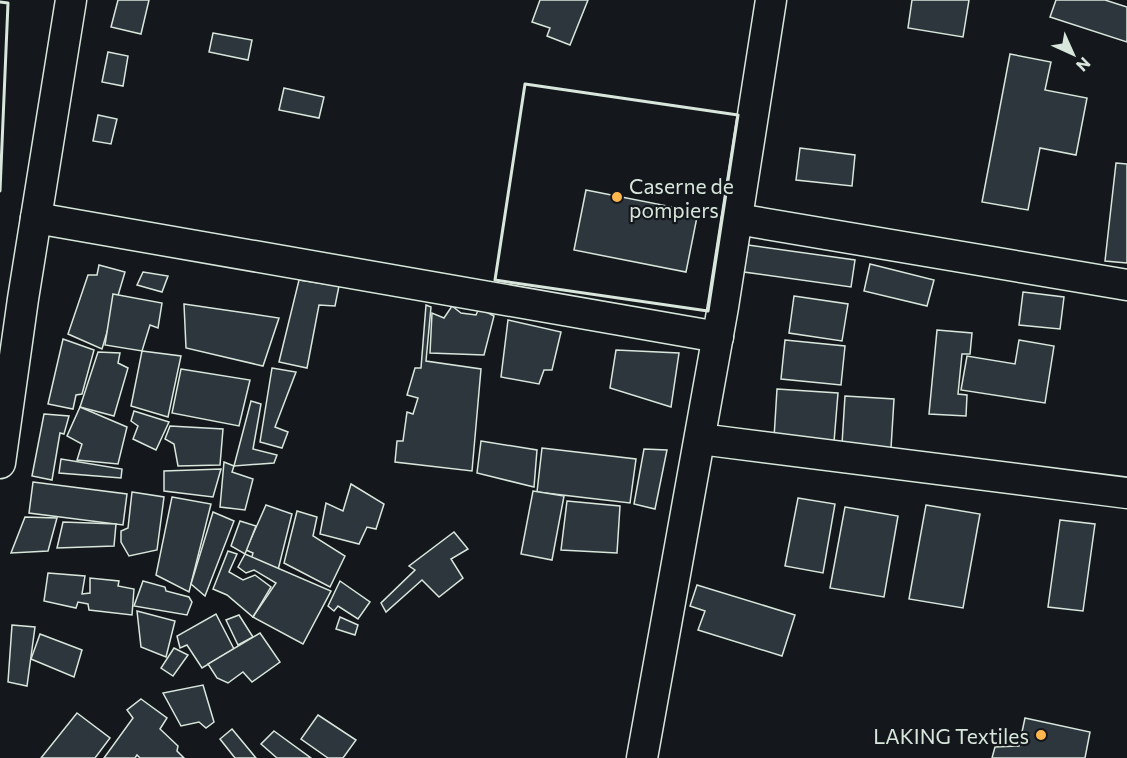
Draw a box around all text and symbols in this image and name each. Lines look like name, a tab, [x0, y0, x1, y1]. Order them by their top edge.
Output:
north arrow	[1043, 24, 1103, 84]
text: N	[1073, 54, 1095, 76]
place label: Caserne de pompiers	[629, 173, 734, 222]
marker: Caserne de pompiers	[610, 190, 624, 204]
place label: LAKING Textiles	[873, 723, 1029, 748]
marker: LAKING Textiles	[1034, 728, 1048, 742]

